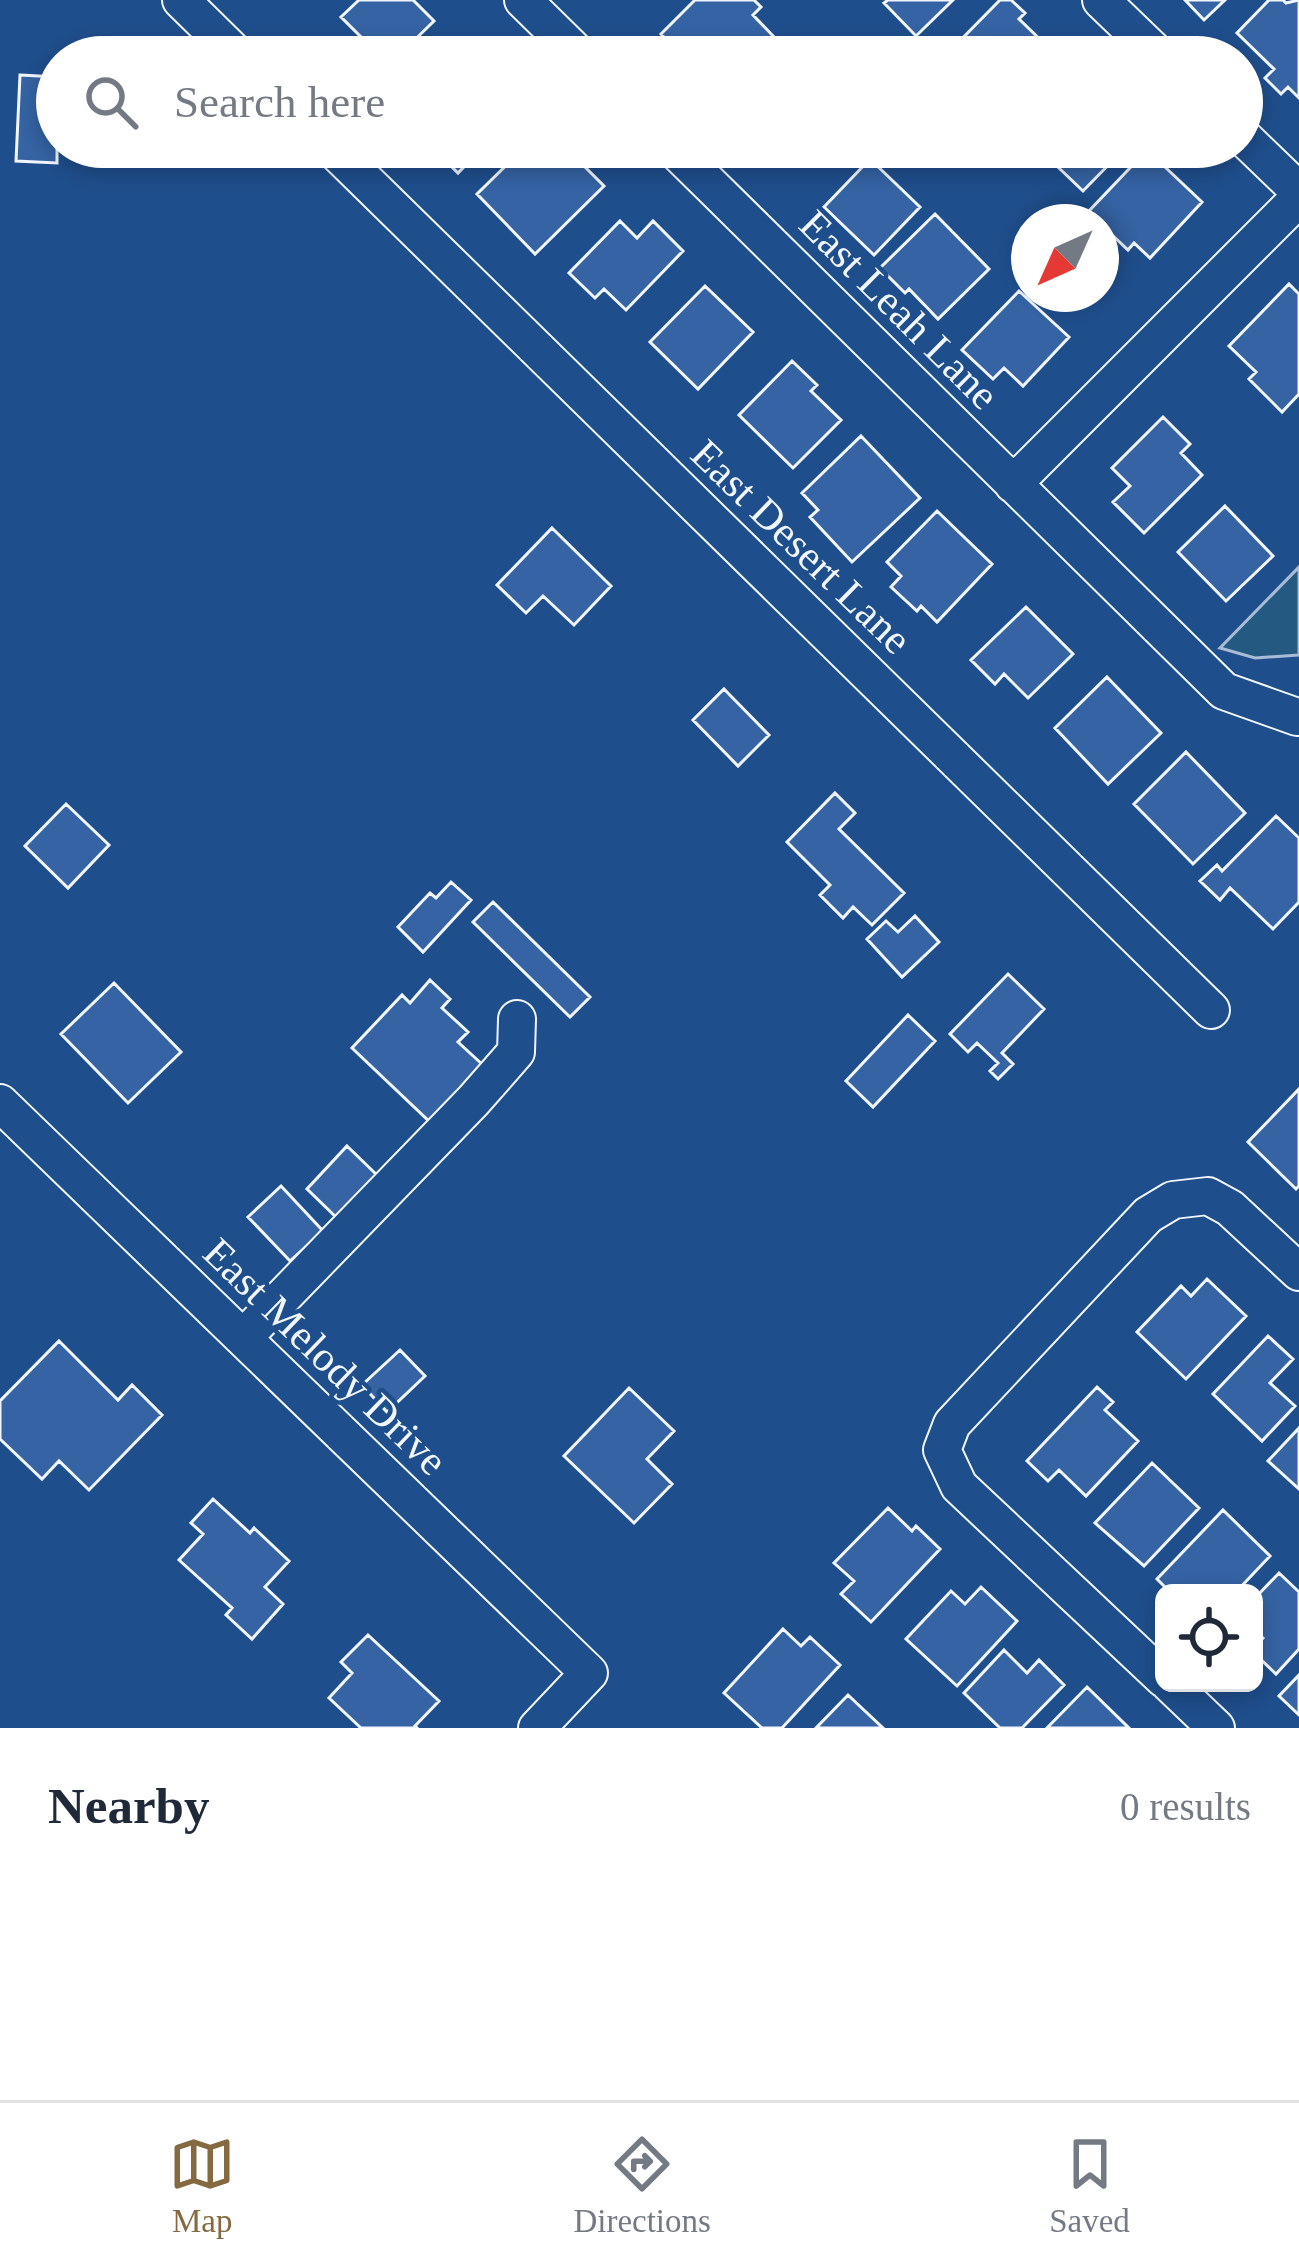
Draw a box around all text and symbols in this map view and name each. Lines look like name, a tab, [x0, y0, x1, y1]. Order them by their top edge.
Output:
search box	[36, 36, 1263, 168]
icon: search	[78, 69, 144, 135]
text: Search here	[174, 77, 385, 127]
street label: East Leah Lane	[791, 201, 1008, 418]
north arrow	[1011, 204, 1119, 312]
street label: East Desert Lane	[682, 431, 920, 663]
street label: East Melody Drive	[194, 1229, 456, 1484]
map controls	[1155, 1584, 1263, 1692]
button: locate	[1155, 1584, 1263, 1692]
text: Nearby	[48, 1778, 209, 1834]
text: 0 results	[1120, 1785, 1251, 1828]
tab: Map	[169, 2131, 235, 2240]
tab: Directions	[573, 2131, 711, 2240]
tab: Saved	[1049, 2131, 1130, 2240]

